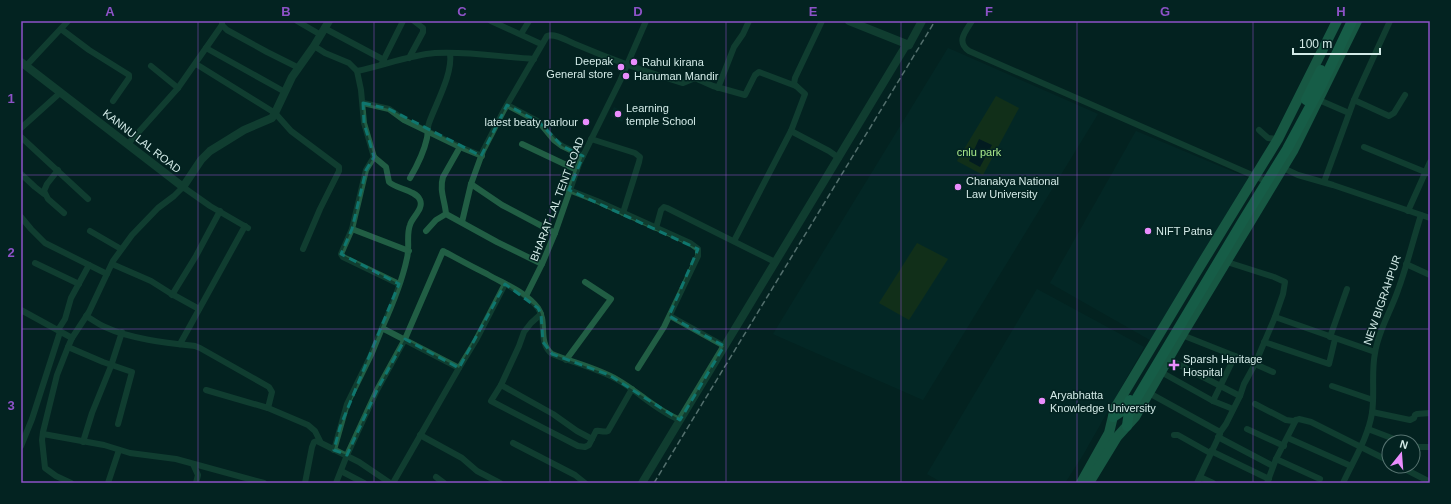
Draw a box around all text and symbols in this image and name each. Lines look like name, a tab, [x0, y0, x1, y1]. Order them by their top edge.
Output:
text: A	[105, 4, 115, 19]
text: B	[281, 4, 291, 19]
text: C	[457, 4, 467, 19]
text: D	[633, 4, 643, 19]
text: E	[809, 4, 818, 19]
text: F	[985, 4, 993, 19]
text: G	[1160, 4, 1170, 19]
text: H	[1336, 4, 1346, 19]
scale bar	[1293, 30, 1380, 56]
text: 100 m	[1299, 37, 1332, 51]
place label: Deepak General store	[546, 55, 613, 80]
place label: Rahul kirana	[642, 56, 705, 68]
marker: Rahul kirana	[629, 57, 639, 67]
marker: Deepak General store	[616, 62, 626, 72]
place label: Hanuman Mandir	[634, 70, 719, 82]
marker: Hanuman Mandir	[621, 71, 631, 81]
text: 1	[7, 91, 15, 106]
place label: Learning temple School	[626, 102, 696, 127]
street label: KANNU LAL ROAD	[101, 107, 183, 175]
marker: Learning temple School	[613, 109, 623, 119]
place label: latest beaty parlour	[484, 116, 578, 128]
marker: latest beaty parlour	[581, 117, 591, 127]
street label: BHARAT LAL TENT ROAD	[528, 135, 586, 263]
park label: cnlu park	[957, 146, 1002, 158]
place label: Chanakya National Law University	[966, 175, 1059, 200]
marker: Chanakya National Law University	[953, 182, 963, 192]
place label: NIFT Patna	[1156, 225, 1213, 237]
marker: NIFT Patna	[1143, 226, 1153, 236]
text: 2	[7, 245, 15, 260]
street label: NEW BIGRAHPUR	[1361, 254, 1403, 346]
place label: Sparsh Haritage Hospital	[1183, 353, 1263, 378]
marker: Sparsh Haritage Hospital	[1168, 359, 1180, 371]
place label: Aryabhatta Knowledge University	[1050, 389, 1156, 414]
marker: Aryabhatta Knowledge University	[1037, 396, 1047, 406]
text: 3	[7, 398, 15, 413]
north arrow	[1381, 434, 1421, 474]
text: N	[1398, 438, 1410, 451]

